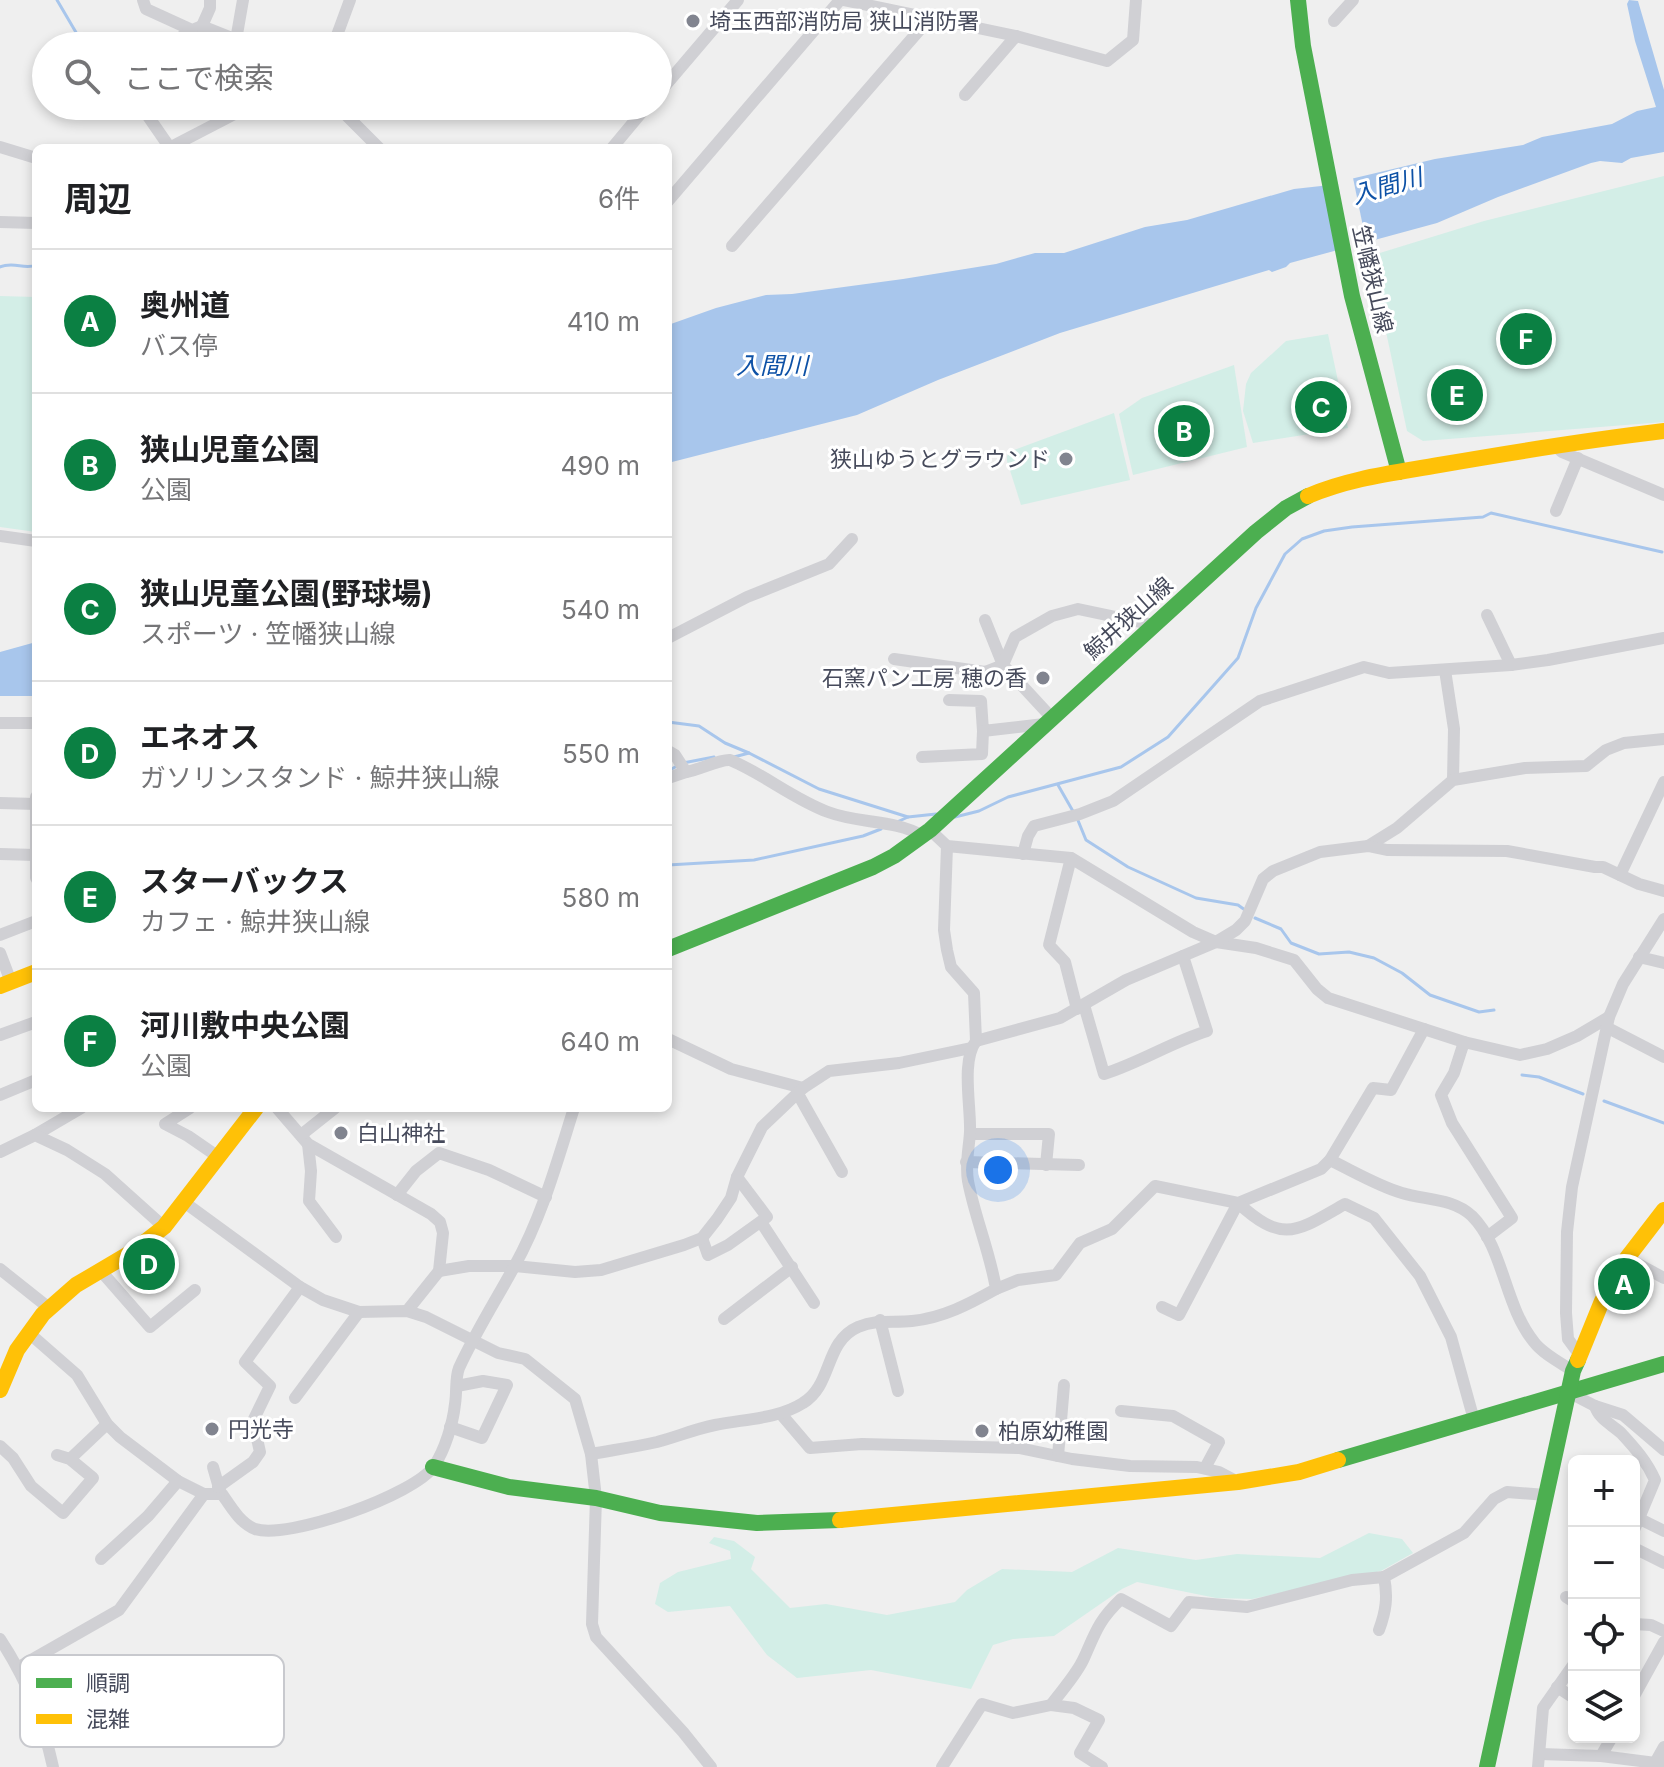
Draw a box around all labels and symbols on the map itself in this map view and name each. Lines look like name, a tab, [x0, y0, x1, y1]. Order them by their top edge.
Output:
place label: 埼玉西部消防局 狭山消防署	[709, 8, 979, 34]
marker: 埼玉西部消防局 狭山消防署	[684, 12, 702, 30]
water label: 入間川	[1348, 161, 1428, 210]
street label: 笠幡狭山線	[1348, 222, 1398, 336]
pin: F	[1500, 309, 1552, 369]
water label: 入間川	[736, 351, 811, 380]
pin: E	[1431, 365, 1483, 425]
pin: C	[1295, 377, 1347, 437]
pin: B	[1158, 401, 1210, 461]
place label: 狭山ゆうとグラウンド	[830, 446, 1050, 472]
marker: 狭山ゆうとグラウンド	[1057, 450, 1075, 468]
street label: 鯨井狭山線	[1078, 572, 1178, 664]
place label: 石窯パン工房 穂の香	[822, 665, 1027, 691]
marker: 石窯パン工房 穂の香	[1034, 669, 1052, 687]
place label: 白山神社	[357, 1120, 445, 1146]
marker: 白山神社	[332, 1124, 350, 1142]
your location	[978, 1150, 1018, 1190]
pin: D	[123, 1234, 175, 1294]
pin: A	[1598, 1254, 1650, 1314]
place label: 円光寺	[228, 1416, 294, 1442]
place label: 柏原幼稚園	[998, 1418, 1108, 1444]
marker: 円光寺	[203, 1420, 221, 1438]
marker: 柏原幼稚園	[973, 1422, 991, 1440]
legend	[20, 1655, 284, 1747]
text: 順調	[86, 1670, 130, 1696]
text: 混雑	[86, 1706, 130, 1732]

